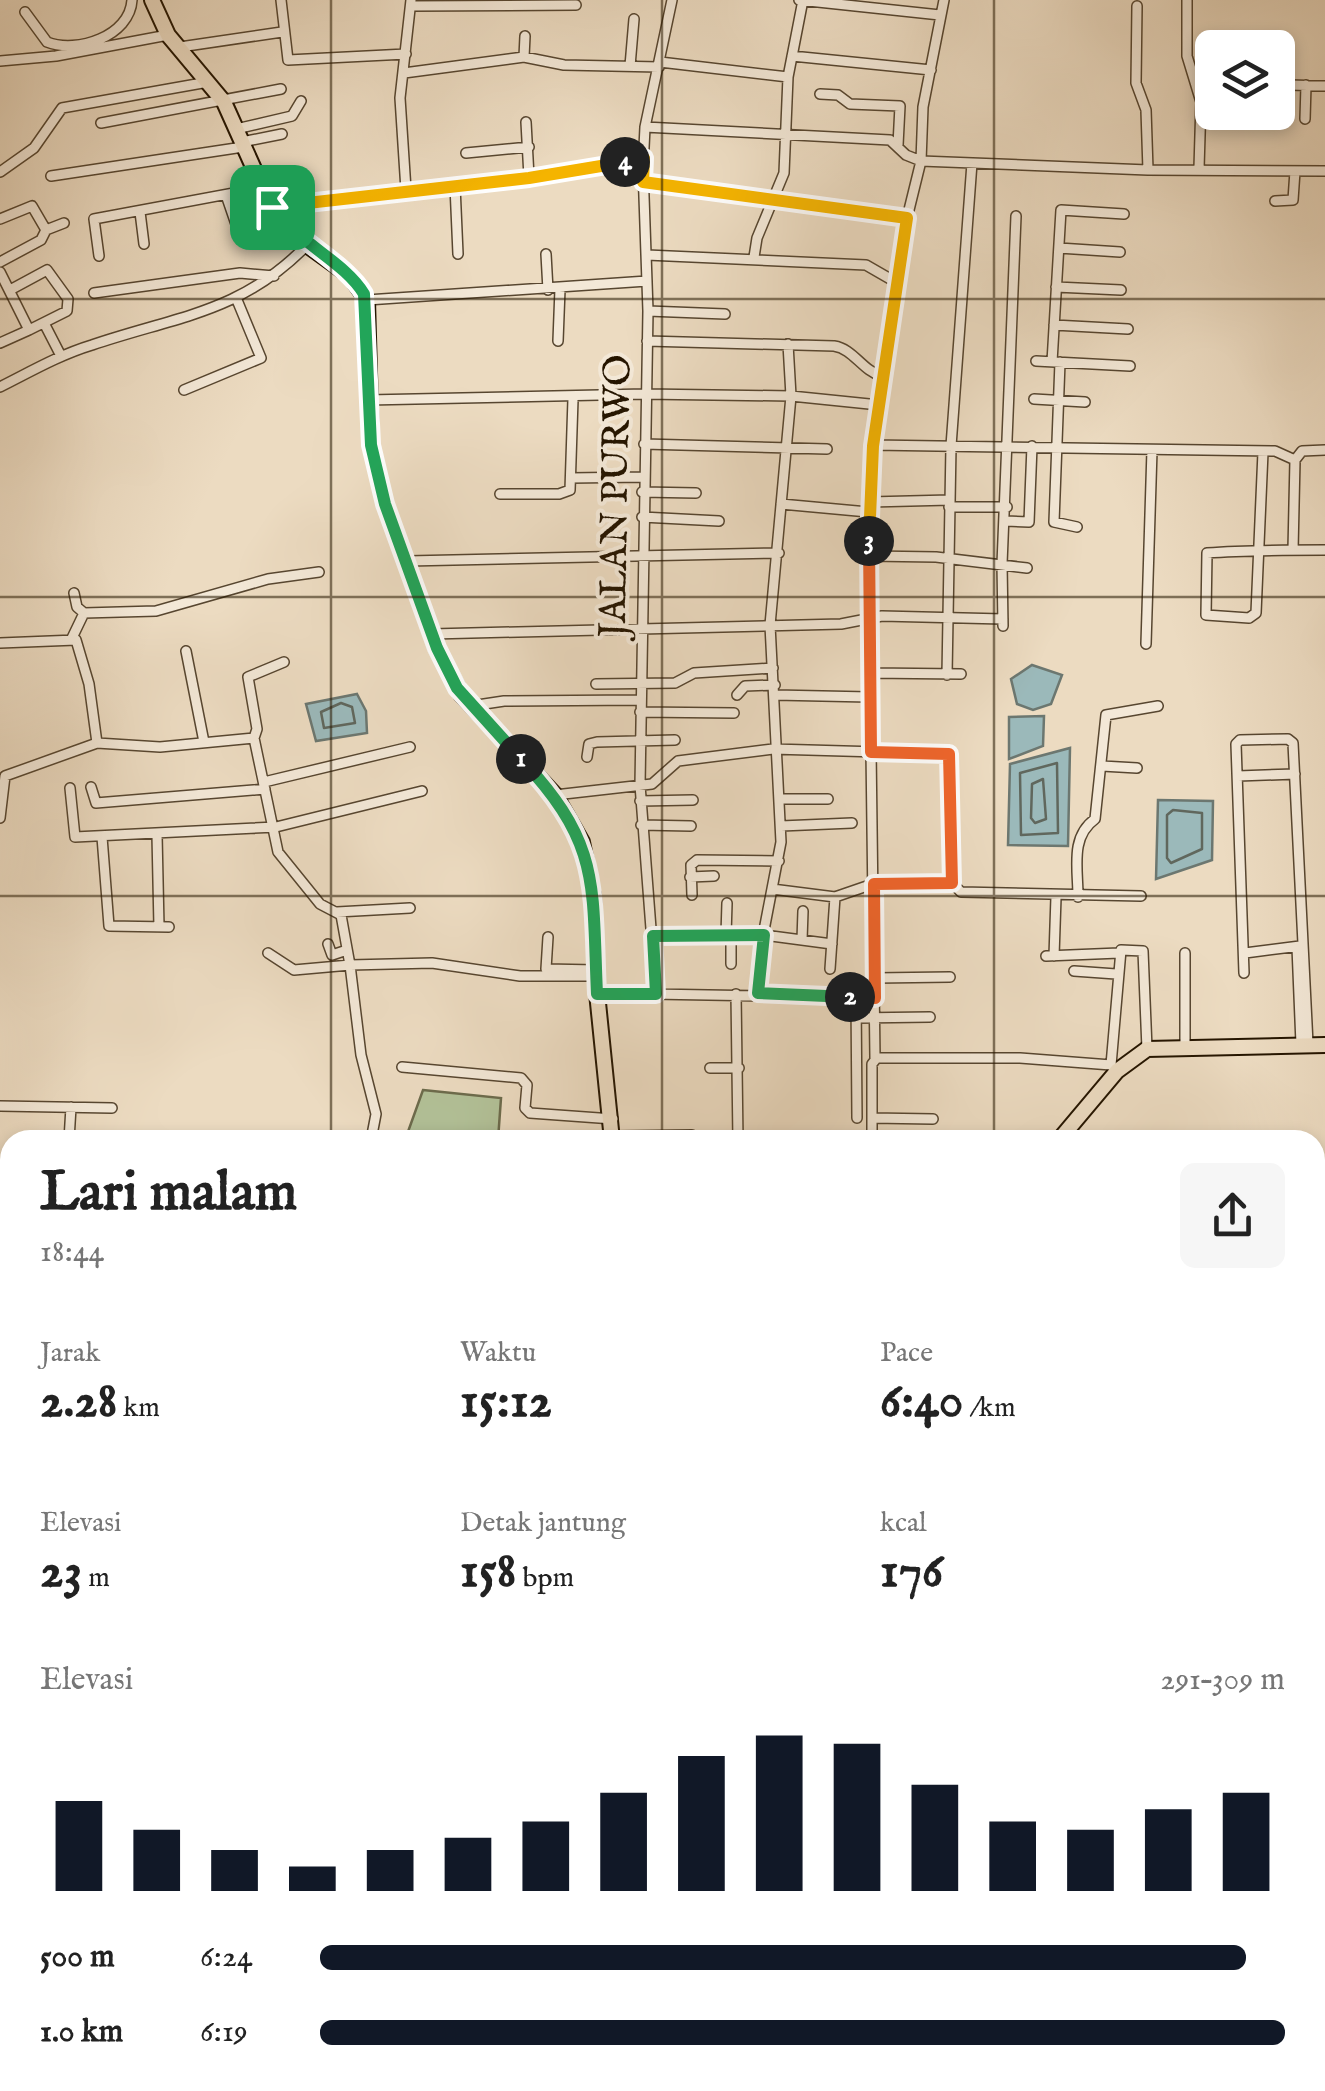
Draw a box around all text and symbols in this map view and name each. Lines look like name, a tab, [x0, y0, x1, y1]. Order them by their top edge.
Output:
map controls	[1195, 30, 1295, 130]
button: layers	[1195, 30, 1295, 130]
pin: 4	[600, 137, 650, 187]
text: 4	[618, 144, 632, 179]
pin	[230, 165, 315, 250]
icon: arrive	[245, 180, 300, 235]
street label: JALAN PURWO	[590, 354, 643, 642]
pin: 3	[844, 516, 894, 566]
text: 3	[864, 523, 874, 558]
pin: 1	[496, 734, 546, 784]
text: 1	[516, 741, 526, 776]
pin: 2	[825, 972, 875, 1022]
text: 2	[843, 979, 857, 1014]
text: Lari malam	[40, 1159, 297, 1229]
button: share	[1180, 1163, 1285, 1268]
text: 18:44	[40, 1232, 104, 1273]
text: Jarak	[40, 1336, 100, 1371]
text: Waktu	[460, 1336, 536, 1371]
text: Pace	[880, 1336, 933, 1371]
text: 2.28	[40, 1371, 117, 1434]
text: 15:12	[460, 1371, 552, 1434]
text: 6:40	[880, 1371, 963, 1434]
text: km	[117, 1391, 160, 1426]
text: /km	[963, 1391, 1016, 1426]
text: Elevasi	[40, 1506, 122, 1541]
text: Detak jantung	[460, 1506, 626, 1541]
text: kcal	[880, 1506, 927, 1541]
text: 23	[40, 1541, 82, 1604]
text: 158	[460, 1541, 516, 1604]
text: 176	[880, 1541, 943, 1604]
text: m	[82, 1561, 110, 1596]
text: bpm	[516, 1561, 574, 1596]
text: Elevasi	[40, 1660, 133, 1701]
text: 291–309 m	[1160, 1660, 1285, 1701]
text: 500 m	[40, 1937, 115, 1978]
text: 6:24	[200, 1937, 253, 1978]
text: 1.0 km	[40, 2012, 123, 2053]
text: 6:19	[200, 2012, 248, 2053]

